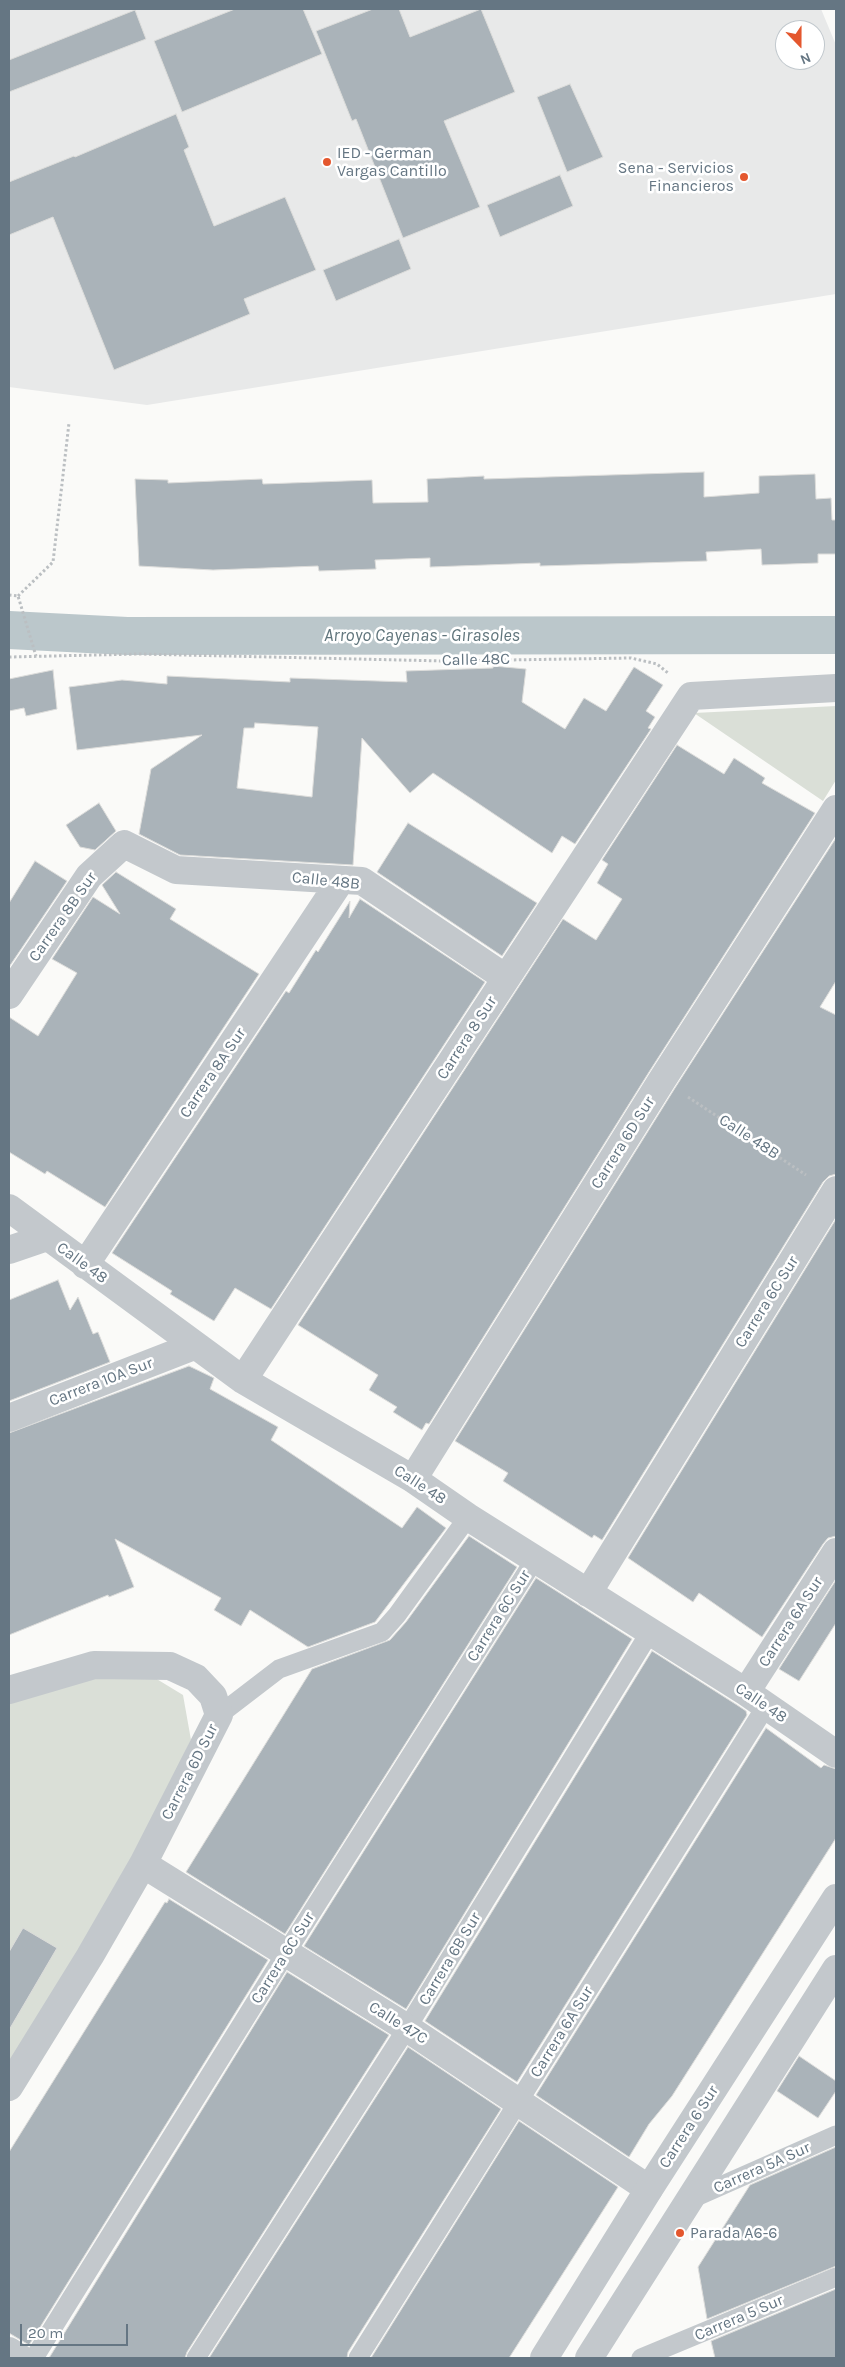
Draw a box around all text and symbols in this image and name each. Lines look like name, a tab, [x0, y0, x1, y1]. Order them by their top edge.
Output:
north arrow	[775, 20, 825, 70]
text: N	[798, 49, 813, 68]
place label: IED - German Vargas Cantillo	[337, 143, 447, 181]
marker: IED - German Vargas Cantillo	[321, 156, 333, 168]
place label: Sena - Servicios Financieros	[618, 158, 734, 196]
marker: Sena - Servicios Financieros	[738, 171, 750, 183]
water label: Arroyo Cayenas - Girasoles	[324, 625, 520, 647]
street label: Calle 48C	[442, 650, 510, 670]
street label: Carrera 8B Sur	[25, 868, 101, 966]
street label: Calle 48B	[291, 868, 361, 894]
street label: Carrera 8 Sur	[433, 993, 501, 1083]
street label: Carrera 8A Sur	[176, 1024, 250, 1122]
street label: Carrera 6D Sur	[587, 1093, 659, 1193]
street label: Calle 48B	[715, 1110, 783, 1164]
street label: Calle 48	[53, 1238, 111, 1288]
street label: Carrera 6C Sur	[731, 1253, 803, 1351]
street label: Carrera 10A Sur	[46, 1353, 156, 1411]
street label: Calle 48	[390, 1461, 450, 1509]
street label: Carrera 6C Sur	[463, 1567, 535, 1665]
street label: Carrera 6A Sur	[755, 1573, 827, 1671]
street label: Calle 48	[731, 1679, 791, 1727]
street label: Carrera 6D Sur	[158, 1721, 222, 1823]
street label: Carrera 6C Sur	[247, 1909, 319, 2007]
street label: Carrera 6B Sur	[415, 1909, 485, 2009]
street label: Carrera 6A Sur	[526, 1983, 598, 2081]
street label: Calle 47C	[365, 1997, 431, 2049]
street label: Carrera 6 Sur	[655, 2082, 723, 2172]
street label: Carrera 5A Sur	[711, 2138, 813, 2198]
place label: Parada A6-6	[690, 2223, 777, 2243]
marker: Parada A6-6	[674, 2227, 686, 2239]
street label: Carrera 5 Sur	[692, 2291, 786, 2345]
scale bar	[22, 2314, 130, 2346]
text: 20 m	[28, 2324, 63, 2342]

